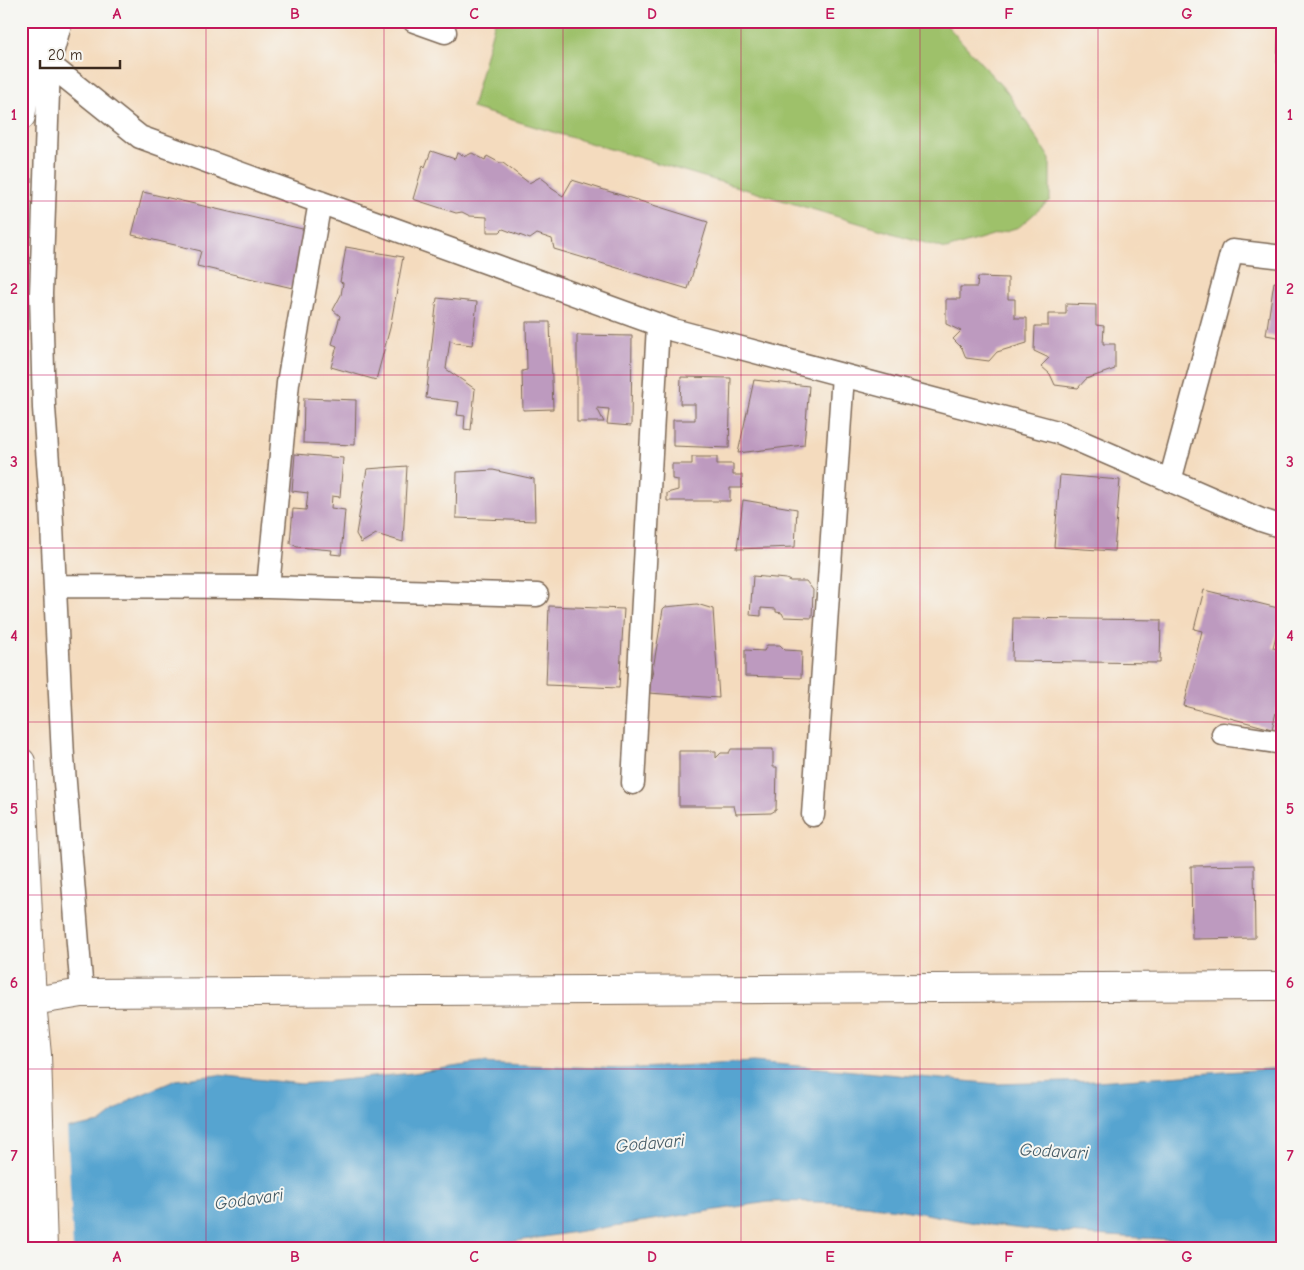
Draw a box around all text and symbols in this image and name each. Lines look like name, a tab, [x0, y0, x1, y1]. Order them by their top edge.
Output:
text: A	[113, 5, 122, 23]
text: B	[290, 5, 300, 23]
text: C	[469, 5, 479, 23]
text: D	[647, 5, 657, 23]
text: E	[825, 5, 835, 23]
text: F	[1004, 5, 1014, 23]
text: G	[1181, 5, 1193, 23]
scale bar	[40, 38, 120, 70]
text: 20 m	[48, 46, 82, 64]
text: 1	[11, 106, 17, 124]
text: 1	[1287, 106, 1293, 124]
text: 2	[10, 280, 18, 298]
text: 2	[1286, 280, 1294, 298]
text: 3	[10, 453, 18, 471]
text: 3	[1286, 453, 1294, 471]
text: 4	[10, 627, 18, 645]
text: 4	[1286, 627, 1294, 645]
text: 5	[10, 800, 18, 818]
text: 5	[1286, 800, 1294, 818]
text: 6	[10, 974, 18, 992]
text: 6	[1286, 974, 1294, 992]
water label: Godavari	[615, 1130, 686, 1157]
water label: Godavari	[1019, 1139, 1090, 1164]
text: 7	[10, 1147, 18, 1165]
text: 7	[1286, 1147, 1294, 1165]
water label: Godavari	[213, 1184, 286, 1215]
text: A	[113, 1248, 122, 1266]
text: B	[290, 1248, 300, 1266]
text: C	[469, 1248, 479, 1266]
text: D	[647, 1248, 657, 1266]
text: E	[825, 1248, 835, 1266]
text: F	[1004, 1248, 1014, 1266]
text: G	[1181, 1248, 1193, 1266]

